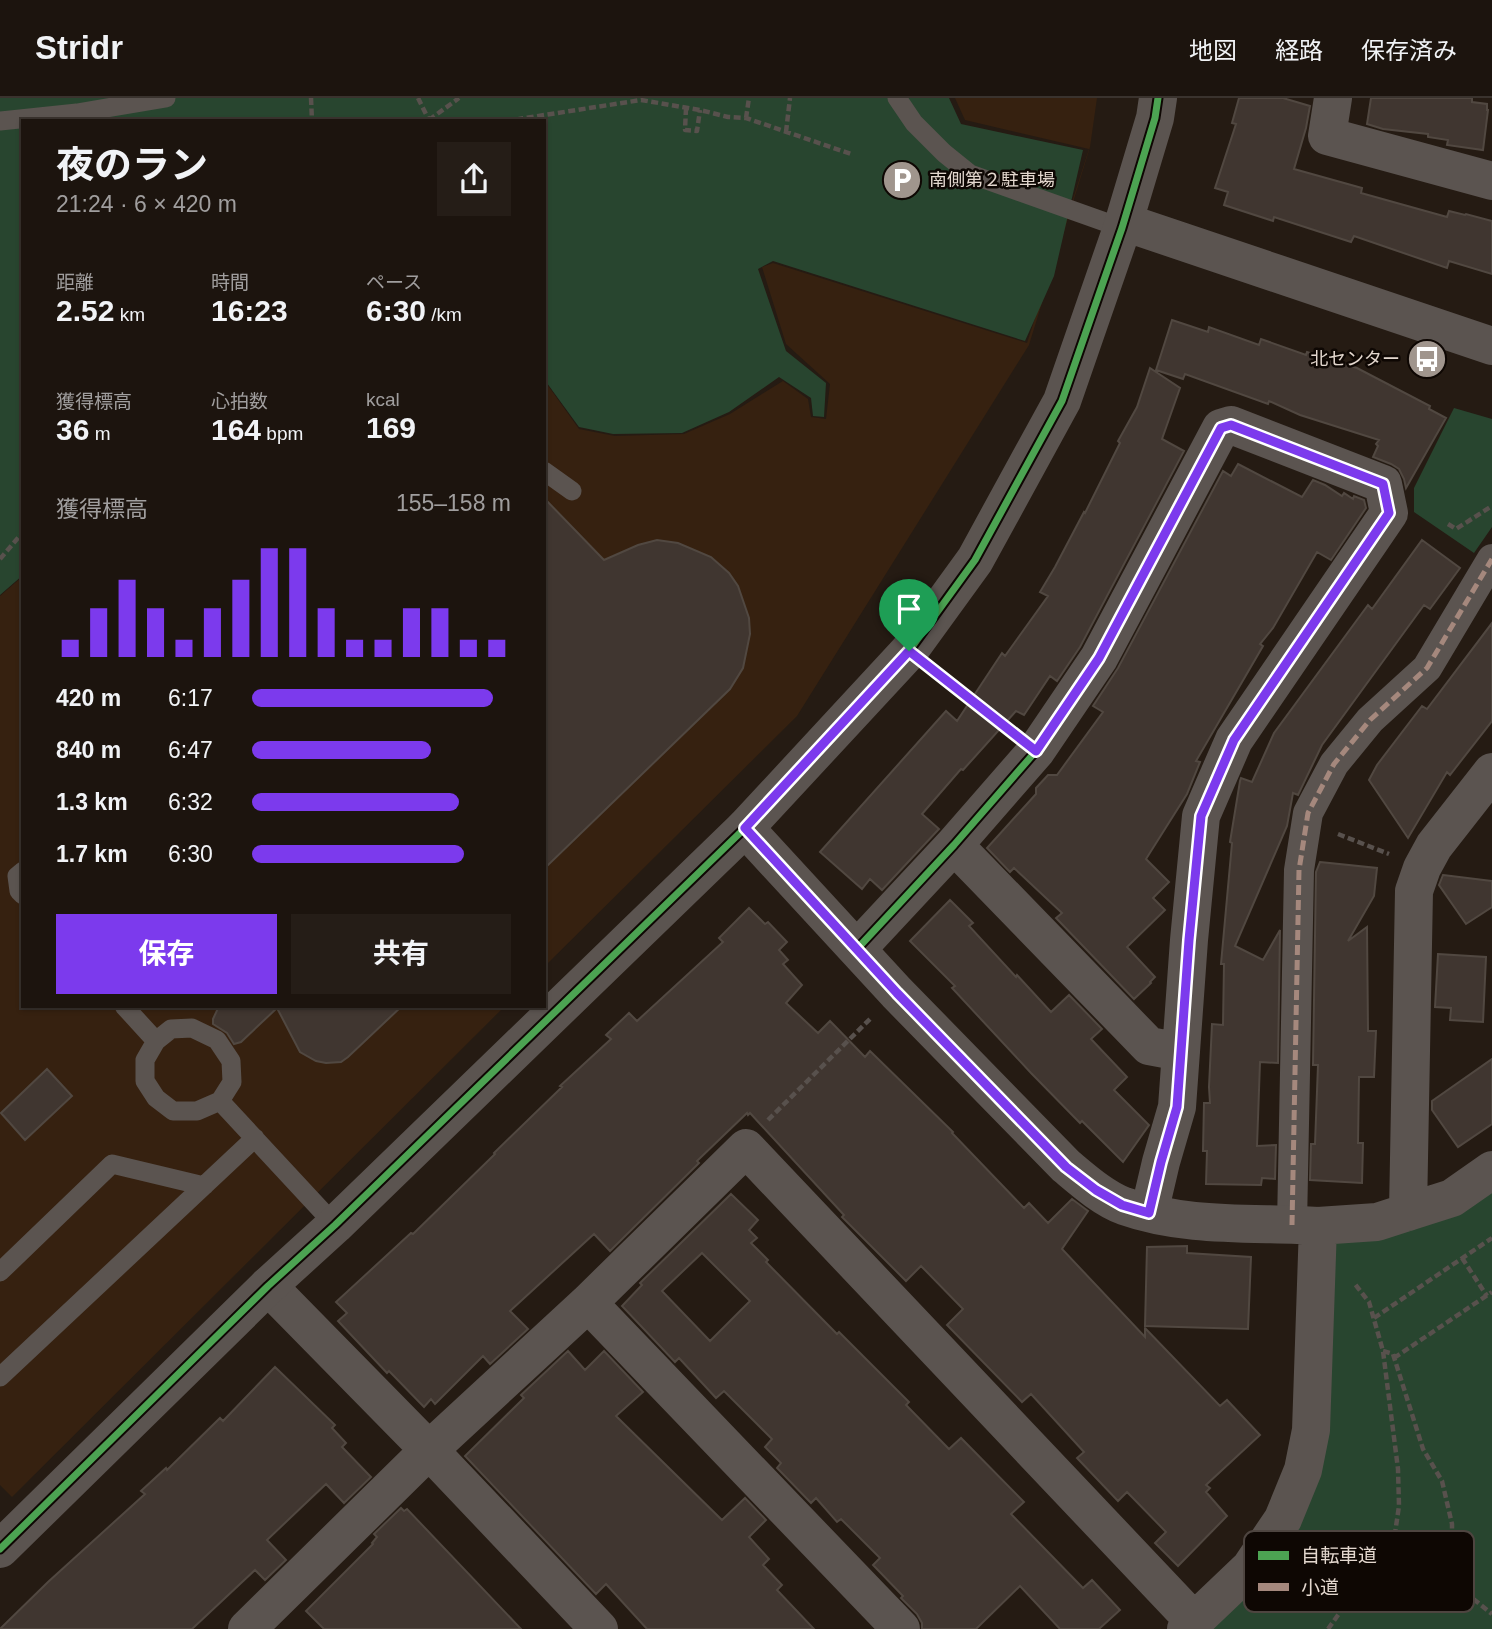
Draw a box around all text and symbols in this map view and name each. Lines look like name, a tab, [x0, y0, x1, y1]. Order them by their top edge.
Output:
text: Stridr	[35, 29, 123, 66]
text: 地図	[1189, 37, 1237, 64]
text: 経路	[1275, 37, 1323, 64]
text: 保存済み	[1361, 37, 1457, 64]
button: share	[437, 142, 511, 216]
text: 夜のラン	[56, 144, 208, 186]
parking icon: 南側第２駐車場	[881, 159, 923, 201]
place label: 南側第２駐車場	[929, 170, 1055, 190]
text: 21:24 · 6 × 420 m	[56, 191, 237, 217]
text: 距離	[56, 272, 94, 293]
text: 時間	[211, 272, 249, 293]
text: ペース	[366, 272, 422, 293]
text: 2.52	[56, 294, 114, 327]
text: 16:23	[211, 294, 288, 327]
text: 6:30	[366, 294, 426, 327]
text: km	[114, 304, 145, 325]
text: /km	[426, 304, 462, 325]
bus stop icon: 北センター	[1406, 338, 1448, 380]
place label: 北センター	[1310, 349, 1400, 369]
text: kcal	[366, 389, 400, 410]
text: 獲得標高	[56, 391, 132, 412]
text: 心拍数	[211, 391, 268, 412]
text: 169	[366, 411, 416, 444]
text: 36	[56, 413, 89, 446]
text: 164	[211, 413, 261, 446]
text: m	[89, 423, 110, 444]
text: bpm	[261, 423, 303, 444]
text: 155–158 m	[396, 490, 511, 516]
text: 獲得標高	[56, 496, 148, 522]
pin	[879, 579, 939, 651]
icon: arrive	[890, 590, 928, 628]
text: 420 m	[56, 685, 121, 711]
text: 6:17	[168, 685, 213, 711]
text: 840 m	[56, 737, 121, 763]
text: 6:47	[168, 737, 213, 763]
text: 1.3 km	[56, 789, 128, 815]
text: 6:32	[168, 789, 213, 815]
text: 1.7 km	[56, 841, 128, 867]
text: 6:30	[168, 841, 213, 867]
button: 保存	[56, 914, 277, 994]
button: 共有	[291, 914, 511, 994]
legend	[1244, 1531, 1474, 1612]
text: 自転車道	[1301, 1545, 1377, 1566]
text: 小道	[1301, 1577, 1339, 1598]

